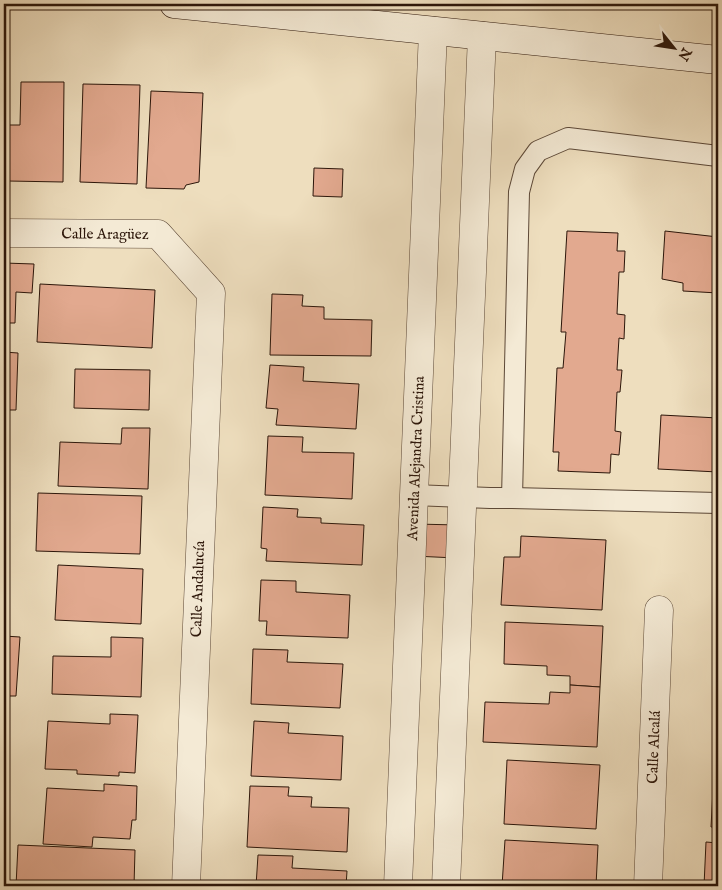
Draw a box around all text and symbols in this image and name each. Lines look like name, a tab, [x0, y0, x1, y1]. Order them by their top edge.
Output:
north arrow	[650, 22, 700, 72]
text: N	[674, 43, 696, 64]
street label: Calle Aragüez	[61, 224, 149, 243]
street label: Avenida Alejandra Cristina	[403, 375, 428, 542]
street label: Calle Andalucía	[187, 540, 209, 638]
street label: Calle Alcalá	[643, 710, 665, 784]

